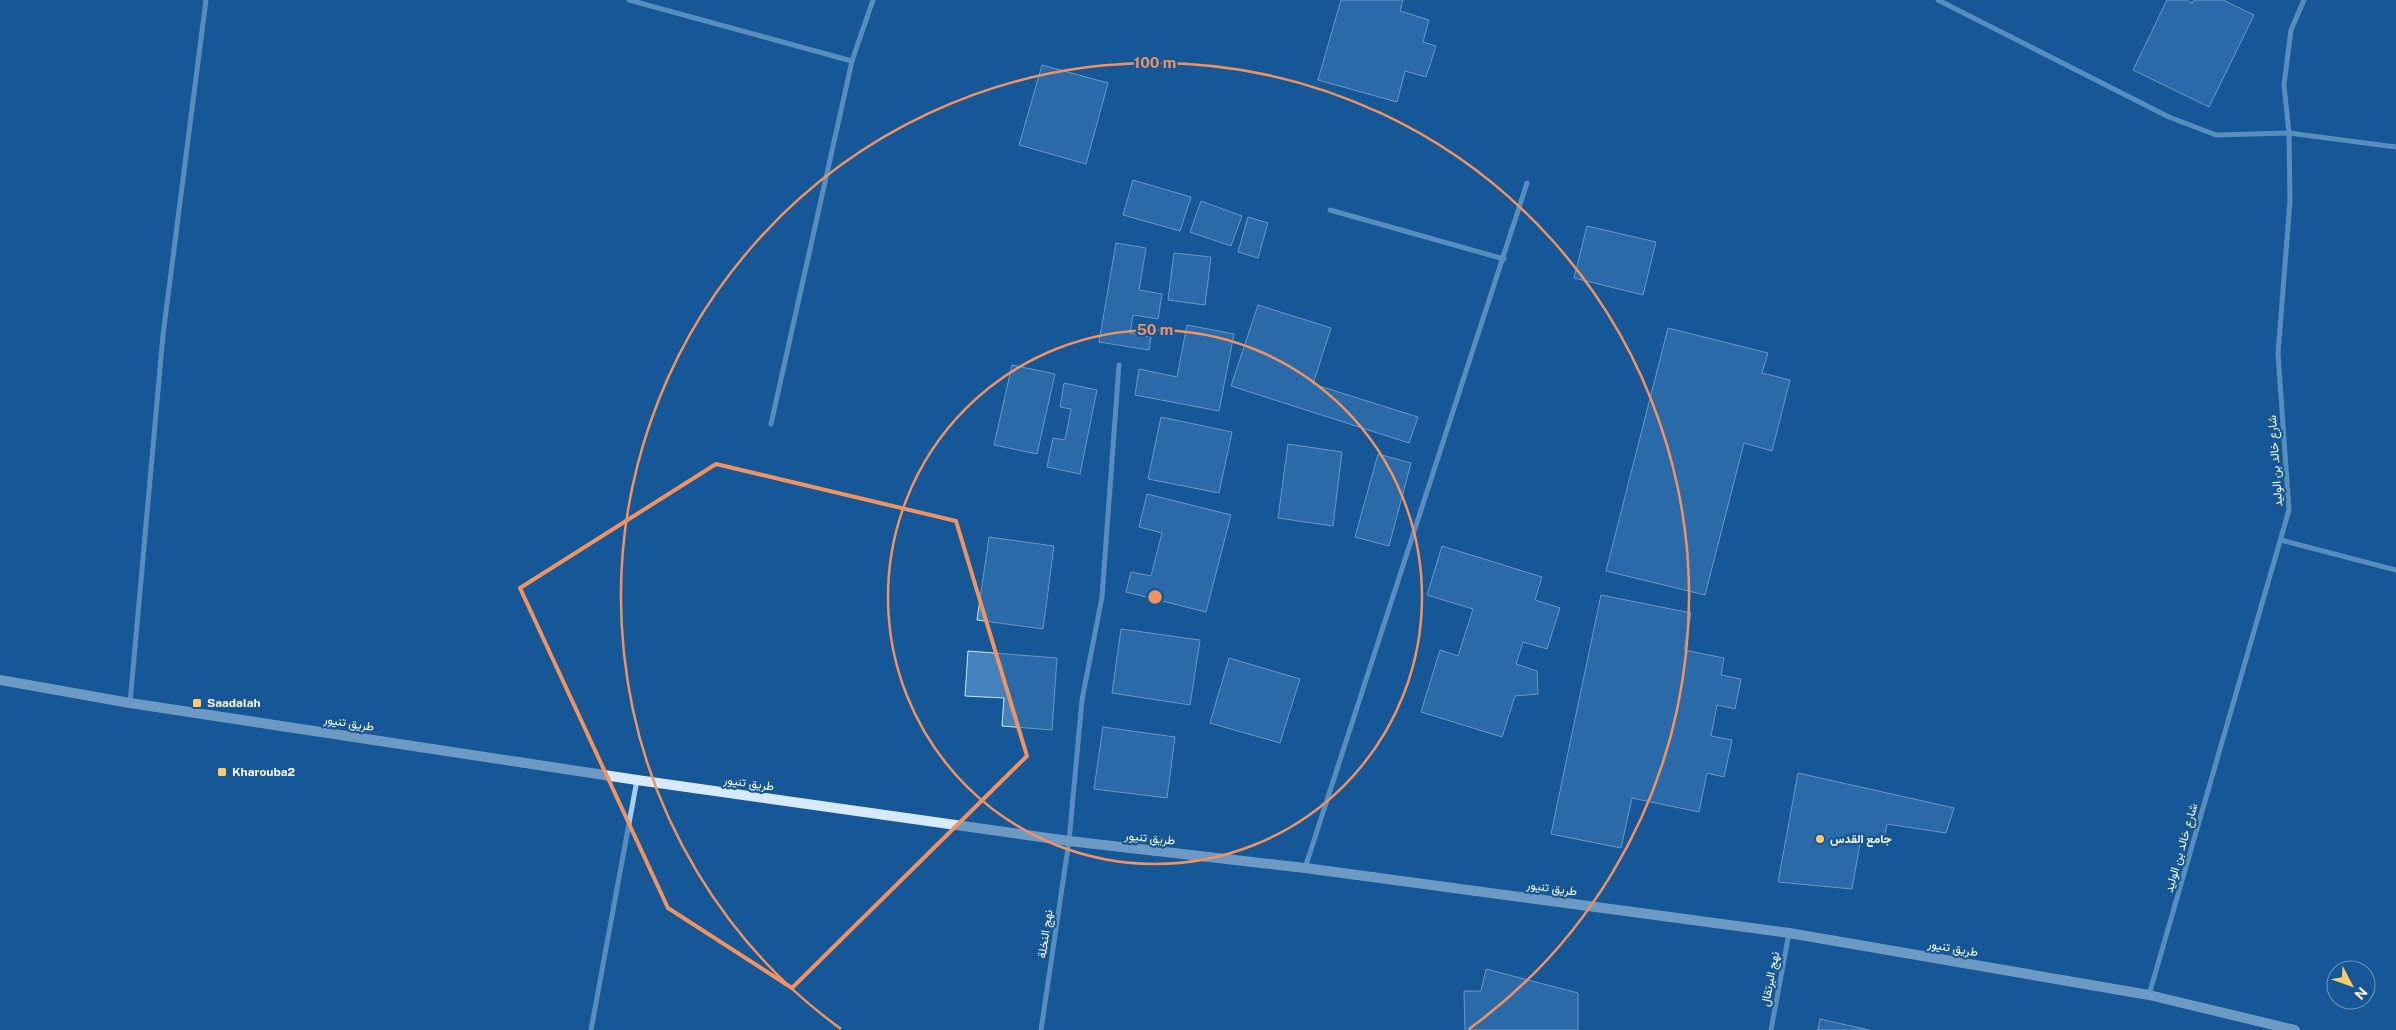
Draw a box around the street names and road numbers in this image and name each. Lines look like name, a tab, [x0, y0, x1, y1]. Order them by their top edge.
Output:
street label: شارع خالد بن الوليد	[2265, 415, 2287, 507]
street label: طريق تنيور	[322, 712, 375, 735]
street label: طريق تنيور	[722, 772, 775, 794]
street label: شارع خالد بن الوليد	[2162, 802, 2202, 895]
street label: طريق تنيور	[1123, 828, 1176, 849]
street label: طريق تنيور	[1525, 877, 1578, 899]
street label: نهج النخلة	[1035, 909, 1057, 960]
street label: طريق تنيور	[1926, 937, 1979, 960]
street label: نهج البرتقال	[1758, 950, 1784, 1008]

